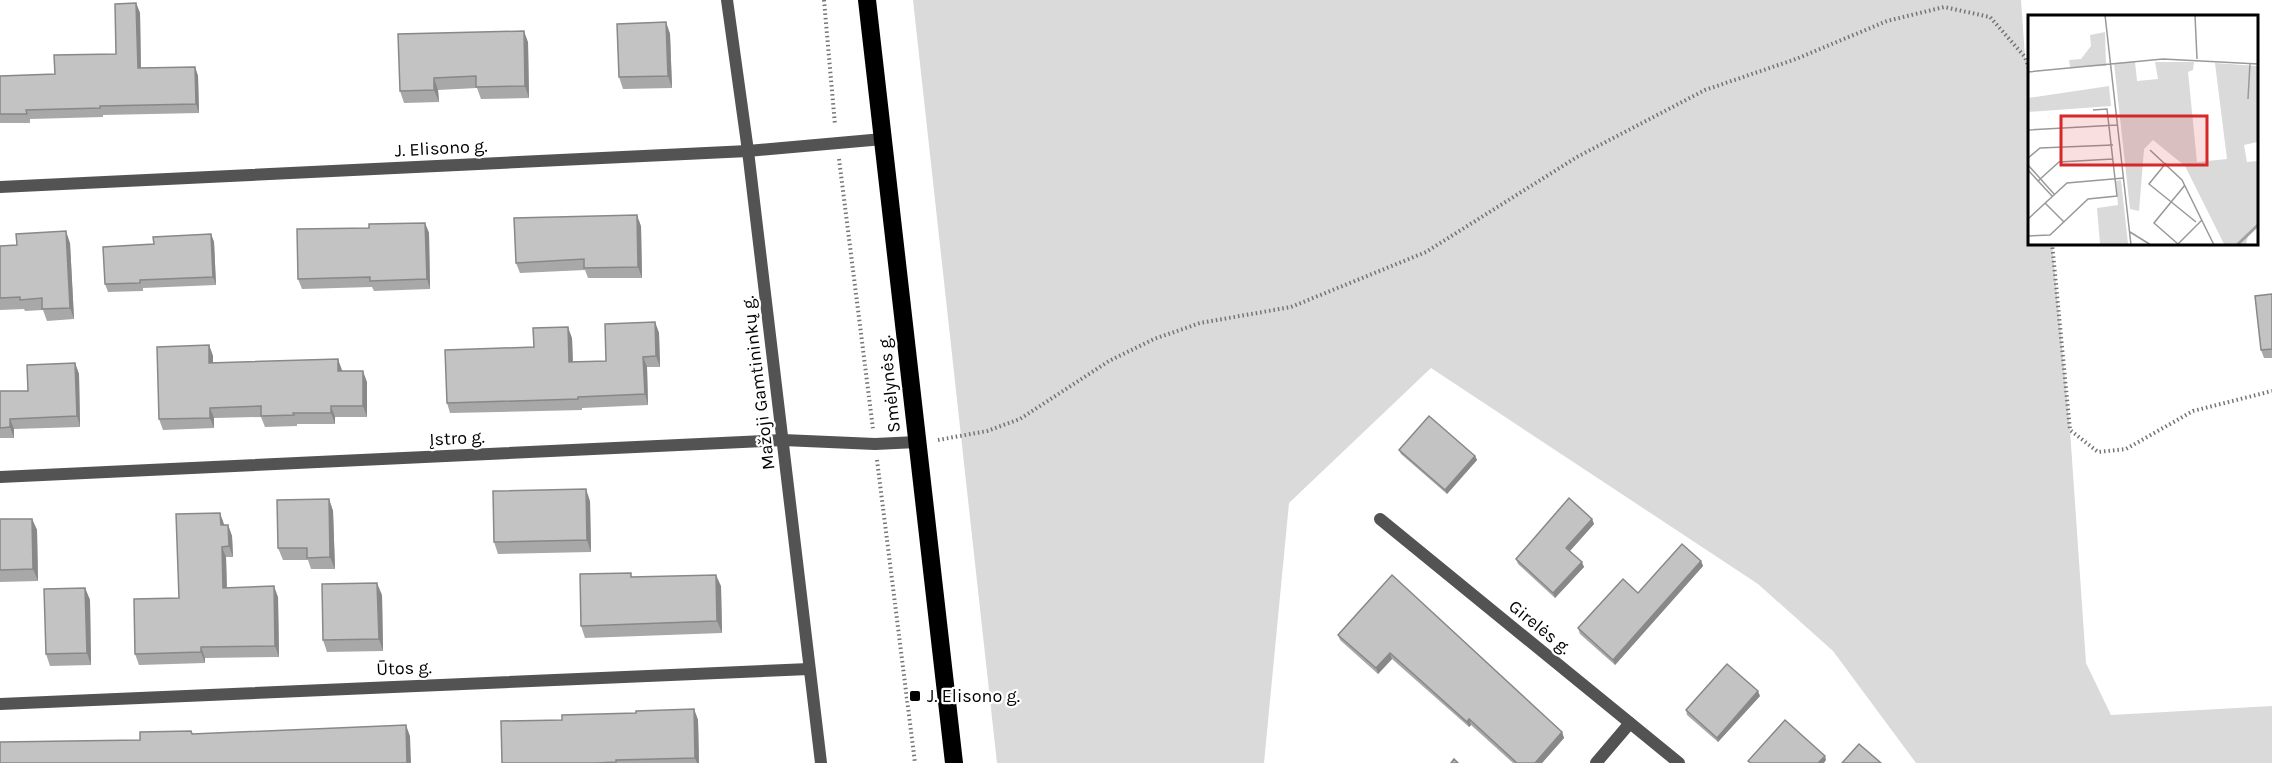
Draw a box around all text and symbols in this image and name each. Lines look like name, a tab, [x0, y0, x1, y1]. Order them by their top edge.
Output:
inset map	[2028, 15, 2257, 244]
street label: J. Elisono g.	[394, 135, 488, 161]
street label: Mažoji Gamtininkų g.	[736, 295, 780, 471]
street label: Smėlynės g.	[873, 334, 905, 434]
street label: Įstro g.	[429, 426, 485, 450]
street label: Girelės g.	[1504, 595, 1576, 659]
street label: Ūtos g.	[376, 656, 432, 680]
place label: J. Elisono g.	[927, 685, 1020, 707]
marker: J. Elisono g.	[908, 689, 922, 703]

